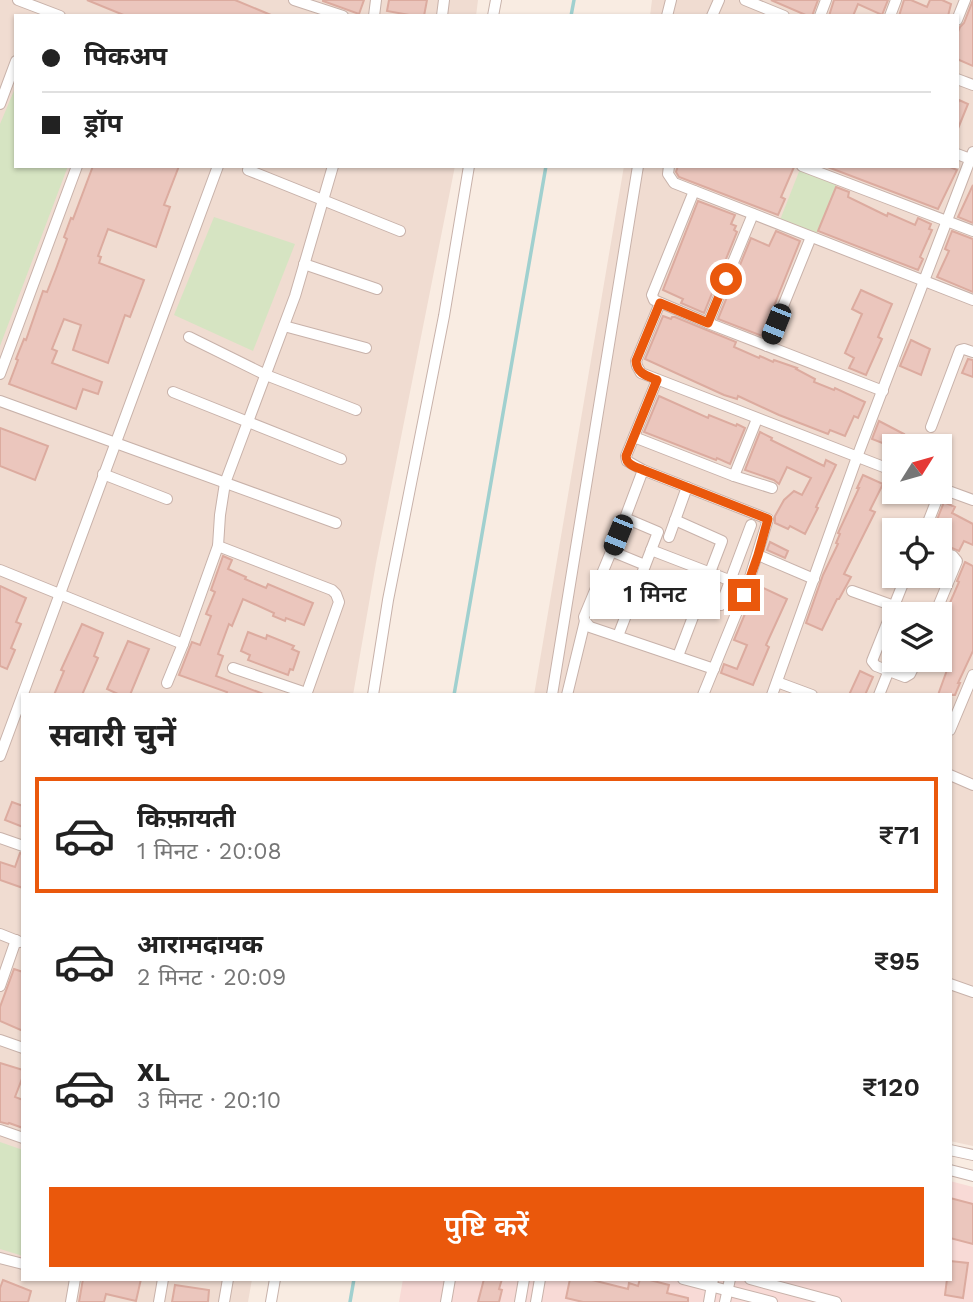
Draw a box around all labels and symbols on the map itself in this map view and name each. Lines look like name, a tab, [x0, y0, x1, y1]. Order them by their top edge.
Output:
route start	[710, 263, 742, 295]
car	[759, 301, 794, 347]
north arrow	[882, 434, 952, 504]
car	[601, 512, 636, 558]
callout: 1 मिनट	[590, 570, 720, 620]
route end	[728, 579, 760, 611]

